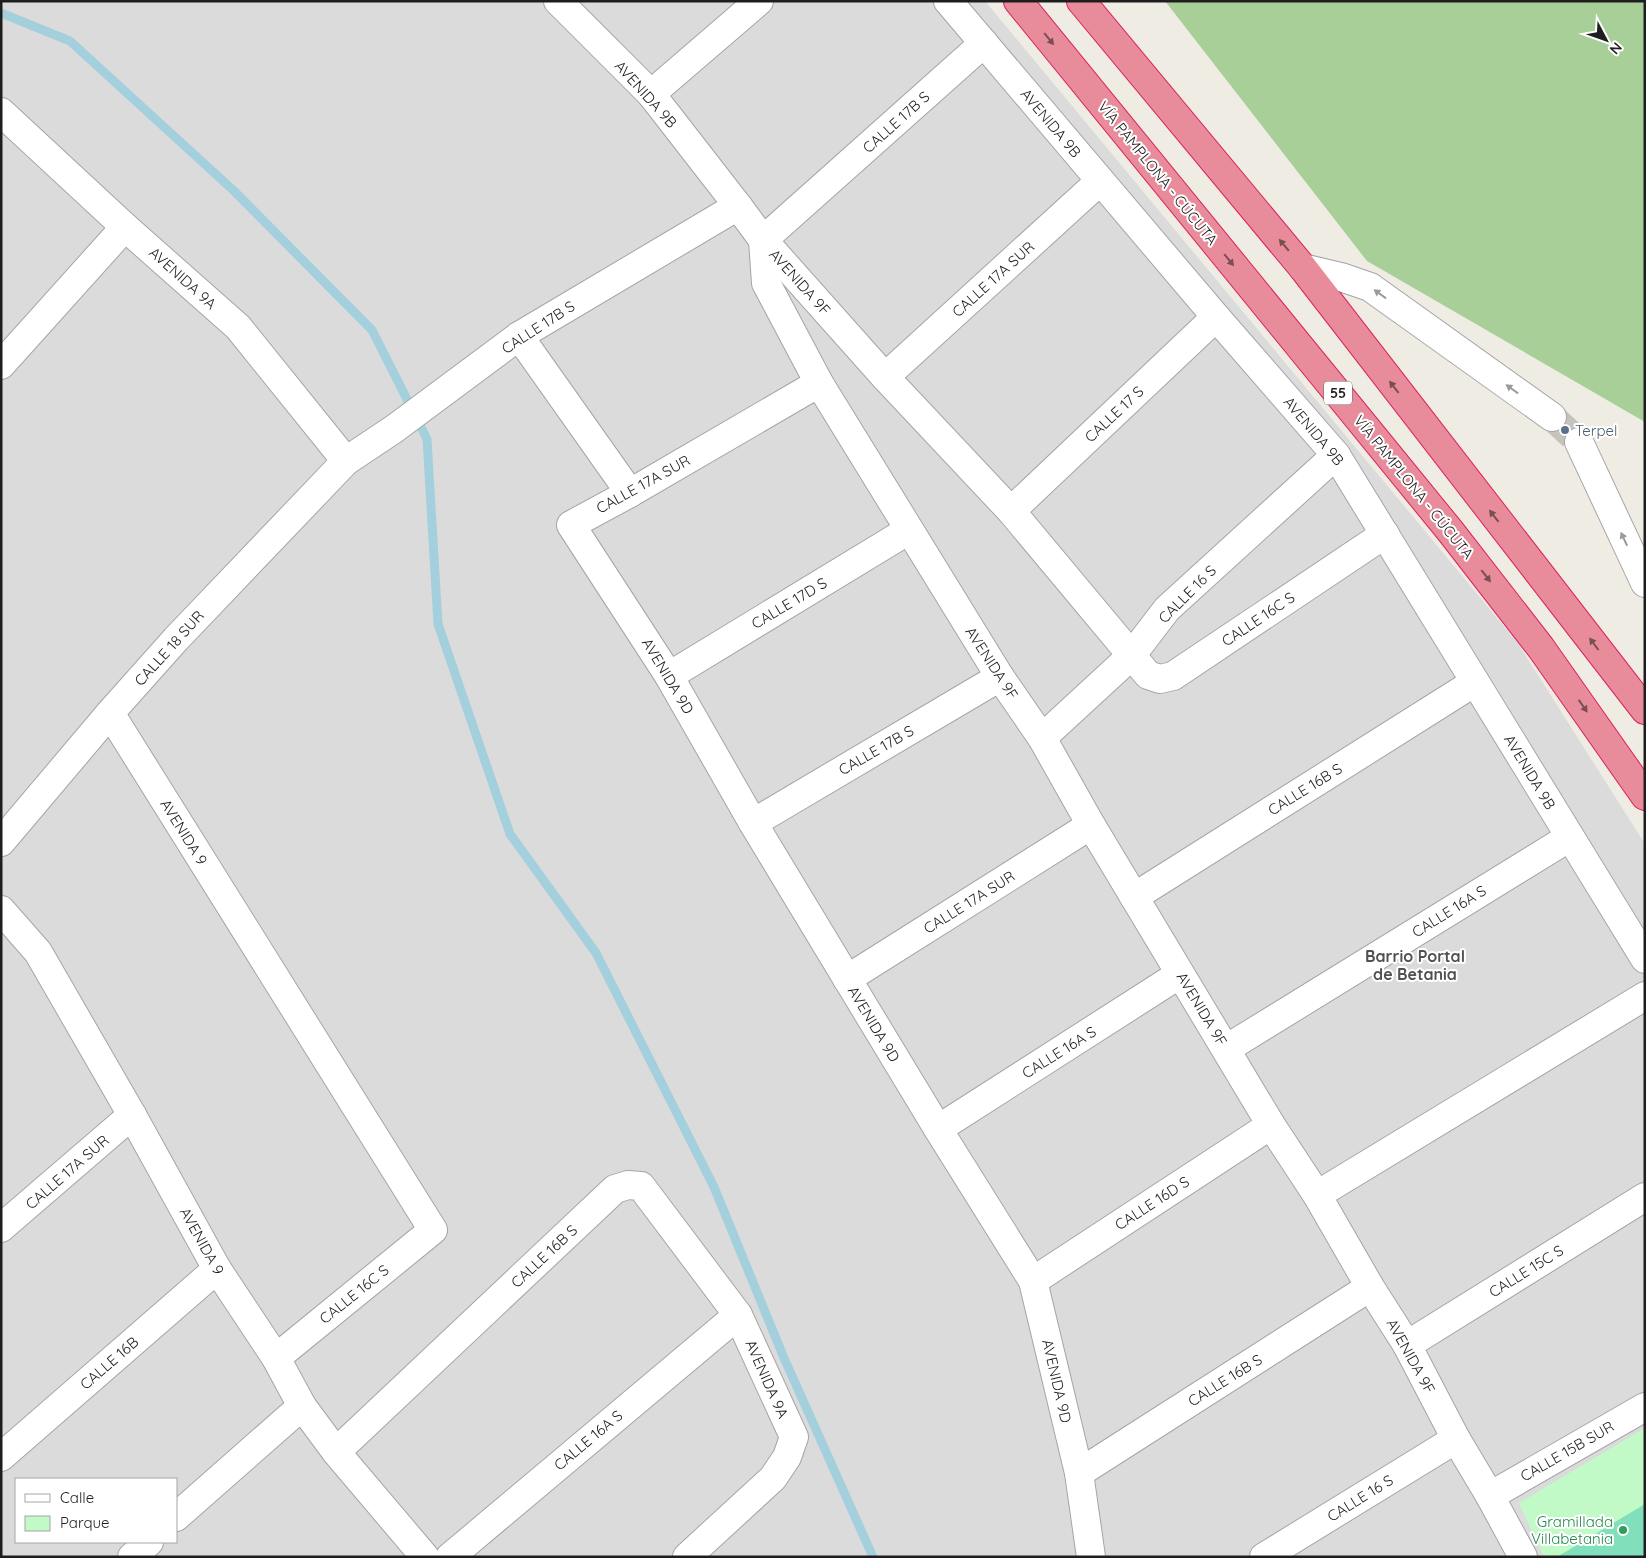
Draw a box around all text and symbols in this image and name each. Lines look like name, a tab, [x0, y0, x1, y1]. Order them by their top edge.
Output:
north arrow	[1581, 15, 1631, 65]
one-way arrow	[1043, 32, 1054, 45]
text: N	[1606, 39, 1626, 58]
street label: AVENIDA 9B	[611, 56, 681, 132]
street label: AVENIDA 9B	[1017, 85, 1085, 162]
street label: CALLE 17B S	[859, 87, 933, 157]
street label: VÍA PAMPLONA - CÚCUTA	[1094, 97, 1222, 249]
street label: CALLE 17A SUR	[948, 237, 1038, 321]
one-way arrow	[1278, 239, 1289, 252]
street label: AVENIDA 9A	[145, 243, 221, 313]
street label: AVENIDA 9F	[765, 245, 835, 319]
one-way arrow	[1223, 253, 1234, 266]
one-way arrow	[1373, 289, 1387, 299]
street label: CALLE 17B S	[498, 296, 578, 358]
one-way arrow	[1389, 381, 1400, 394]
street label: CALLE 17 S	[1081, 382, 1147, 446]
road number: 55	[1324, 382, 1352, 404]
one-way arrow	[1505, 384, 1519, 394]
street label: AVENIDA 9B	[1280, 393, 1348, 470]
street label: VÍA PAMPLONA - CÚCUTA	[1350, 411, 1478, 563]
place label: Terpel	[1575, 421, 1618, 440]
marker: Terpel	[1559, 424, 1571, 436]
street label: CALLE 17A SUR	[593, 450, 693, 518]
one-way arrow	[1488, 510, 1499, 523]
one-way arrow	[1620, 532, 1628, 546]
street label: CALLE 16 S	[1154, 561, 1220, 627]
one-way arrow	[1480, 569, 1491, 582]
street label: CALLE 17D S	[748, 573, 830, 633]
street label: CALLE 16C S	[1218, 588, 1298, 650]
street label: CALLE 18 SUR	[130, 606, 208, 690]
street label: AVENIDA 9F	[961, 623, 1023, 703]
street label: AVENIDA 9D	[638, 635, 698, 718]
one-way arrow	[1588, 638, 1599, 651]
one-way arrow	[1578, 700, 1588, 713]
street label: CALLE 17B S	[835, 721, 917, 779]
street label: AVENIDA 9B	[1500, 731, 1560, 813]
street label: CALLE 16B S	[1264, 759, 1346, 819]
street label: AVENIDA 9	[156, 795, 212, 869]
street label: CALLE 17A SUR	[920, 866, 1018, 938]
street label: CALLE 16A S	[1408, 881, 1490, 941]
district label: Barrio Portal de Betania	[1365, 946, 1465, 984]
street label: AVENIDA 9F	[1173, 969, 1231, 1049]
street label: AVENIDA 9D	[844, 983, 904, 1066]
street label: CALLE 16A S	[1018, 1022, 1100, 1082]
street label: CALLE 17A SUR	[21, 1131, 113, 1213]
street label: CALLE 16D S	[1111, 1172, 1193, 1234]
street label: AVENIDA 9	[176, 1204, 228, 1278]
street label: CALLE 16B S	[507, 1220, 581, 1292]
street label: CALLE 15C S	[1485, 1241, 1567, 1301]
street label: CALLE 16C S	[315, 1260, 393, 1328]
street label: AVENIDA 9F	[1383, 1315, 1439, 1397]
street label: CALLE 16B	[76, 1332, 142, 1394]
street label: AVENIDA 9A	[741, 1337, 793, 1422]
street label: AVENIDA 9D	[1038, 1337, 1076, 1425]
street label: CALLE 16B S	[1184, 1350, 1266, 1410]
street label: CALLE 16A S	[550, 1406, 626, 1474]
street label: CALLE 15B SUR	[1517, 1417, 1617, 1485]
street label: CALLE 16 S	[1323, 1470, 1397, 1526]
legend	[15, 1478, 178, 1543]
text: Calle	[60, 1488, 94, 1507]
place label: Gramillada Villabetania	[1531, 1512, 1613, 1548]
text: Parque	[60, 1513, 110, 1532]
marker: Gramillada Villabetania	[1617, 1524, 1629, 1536]

